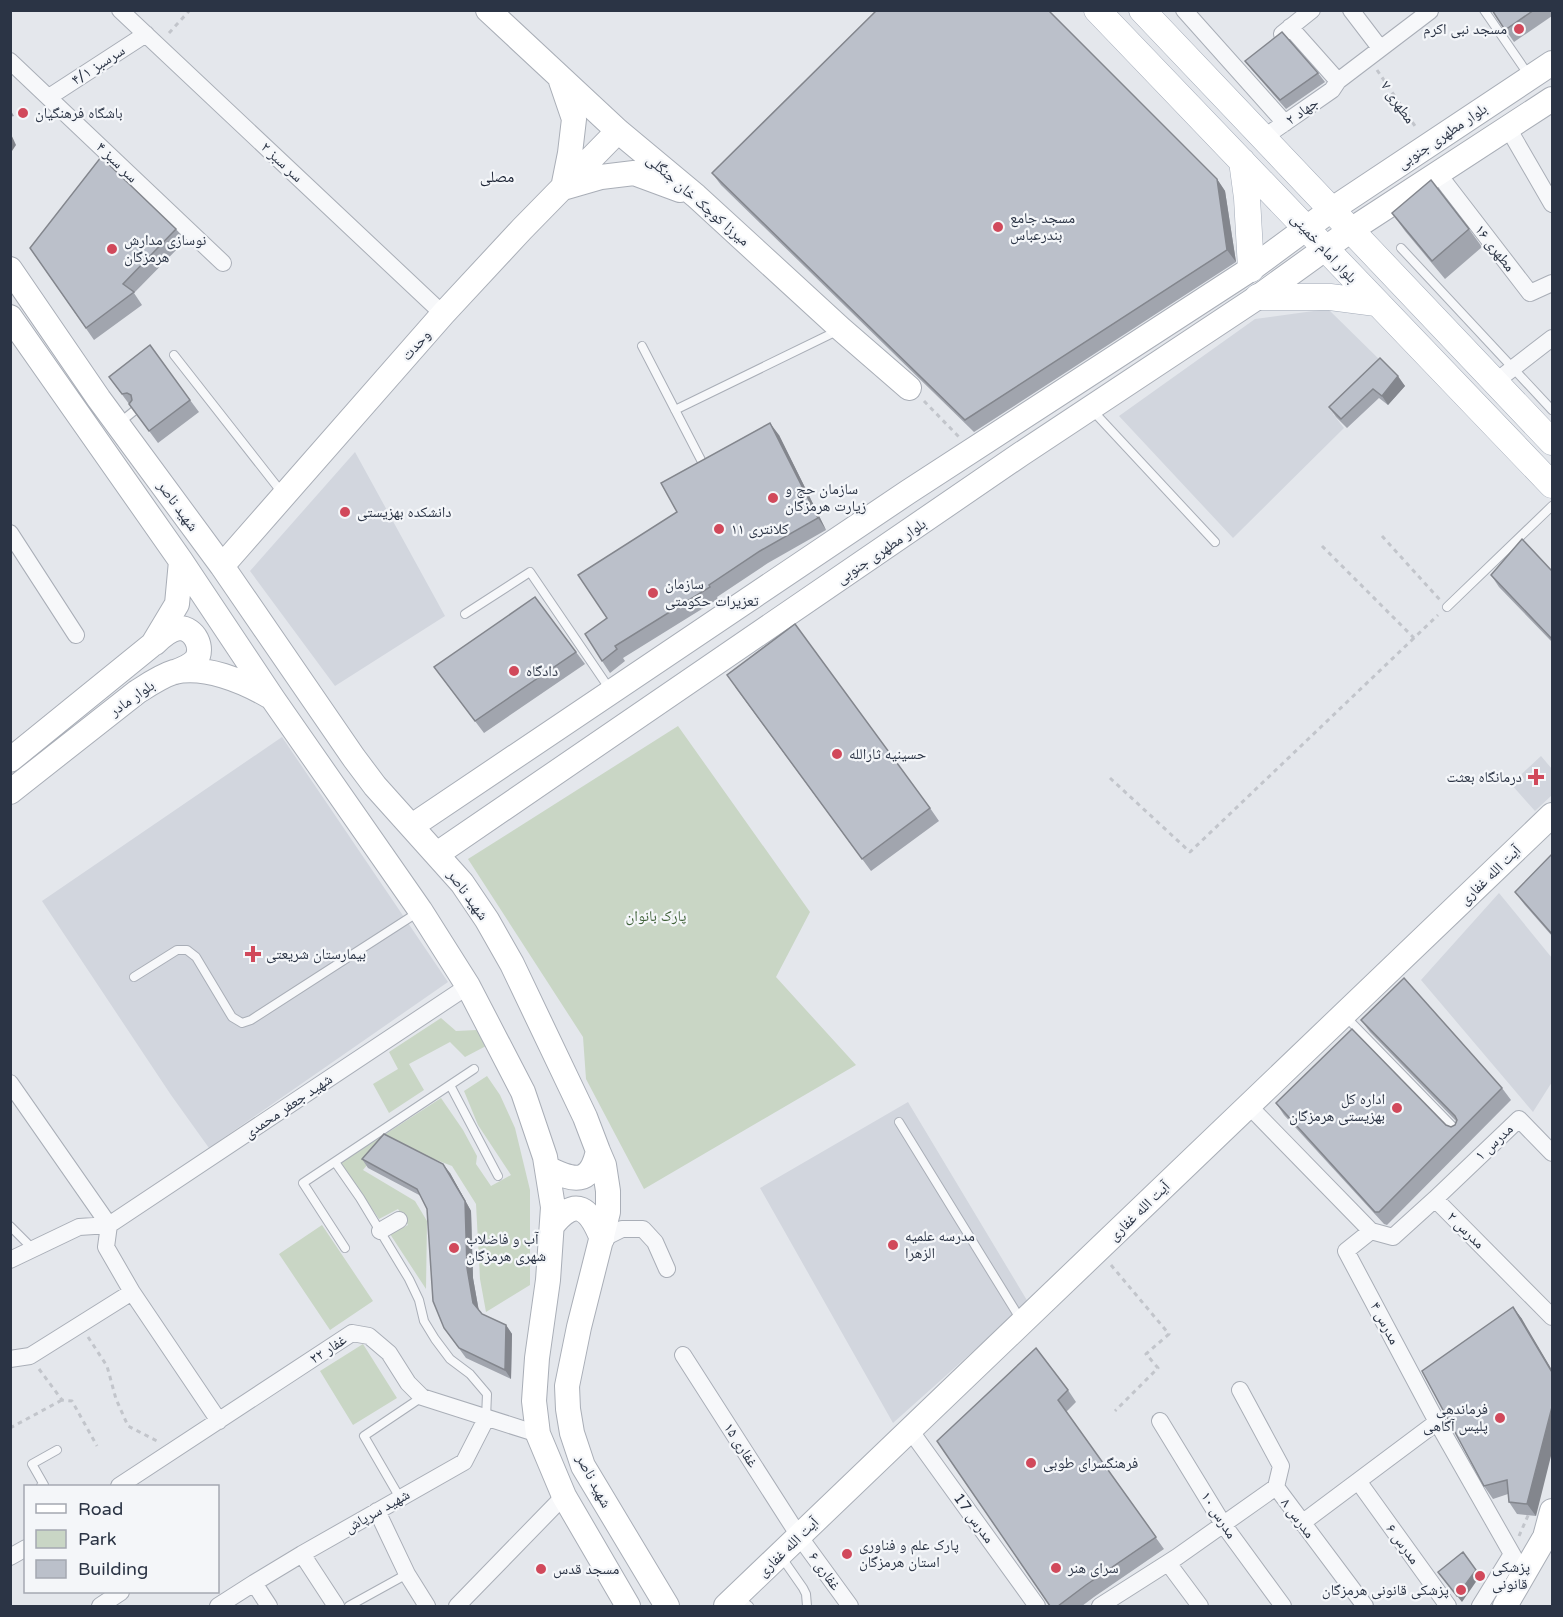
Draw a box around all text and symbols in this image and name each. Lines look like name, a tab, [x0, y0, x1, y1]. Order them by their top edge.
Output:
place label: مسجد نبی اکرم	[1423, 20, 1507, 39]
marker: مسجد نبی اکرم	[1512, 22, 1526, 36]
street label: سرسبز ۴/۱	[68, 41, 128, 89]
street label: مطهری ۷	[1376, 77, 1419, 128]
street label: جهاد ۲	[1282, 93, 1322, 129]
street label: بلوار مطهری جنوبی	[1394, 99, 1491, 174]
place label: باشگاه فرهنگیان	[35, 104, 123, 123]
marker: باشگاه فرهنگیان	[16, 106, 30, 120]
street label: سر سبز ۴	[92, 138, 142, 186]
street label: سر سبز ۲	[257, 138, 307, 186]
street label: میرزا کوچک خان جنگلی	[642, 150, 753, 251]
district label: مصلی	[480, 167, 514, 187]
place label: مسجد جامع بندرعباس	[1010, 209, 1075, 245]
street label: بلوار امام خمینی	[1286, 209, 1361, 287]
marker: مسجد جامع بندرعباس	[991, 220, 1005, 234]
street label: مطهری ۱۶	[1470, 221, 1519, 276]
place label: نوسازی مدارش هرمزگان	[124, 231, 206, 267]
marker: نوسازی مدارش هرمزگان	[105, 242, 119, 256]
street label: وحدت	[398, 326, 434, 364]
street label: شهید ناصر	[153, 477, 202, 535]
place label: سازمان حج و زیارت هرمزگان	[785, 480, 867, 516]
marker: سازمان حج و زیارت هرمزگان	[766, 491, 780, 505]
place label: دانشکده بهزیستی	[357, 503, 452, 522]
marker: دانشکده بهزیستی	[338, 505, 352, 519]
street label: بلوار مطهری جنوبی	[833, 514, 930, 589]
place label: کلانتری ۱۱	[731, 520, 789, 539]
marker: کلانتری ۱۱	[712, 522, 726, 536]
place label: سازمان تعزیرات حکومتی	[665, 575, 759, 611]
marker: سازمان تعزیرات حکومتی	[646, 586, 660, 600]
place label: دادگاه	[526, 662, 558, 680]
marker: دادگاه	[507, 664, 521, 678]
street label: بلوار مادر	[105, 676, 158, 720]
place label: حسینیه ثارالله	[849, 745, 927, 763]
marker: حسینیه ثارالله	[830, 747, 844, 761]
place label: درمانگاه بعثت	[1447, 768, 1522, 786]
marker: درمانگاه بعثت	[1527, 768, 1545, 786]
street label: آیت الله غفاری	[1456, 841, 1526, 909]
street label: شهید ناصر	[443, 866, 492, 924]
park label: پارک بانوان	[626, 907, 686, 926]
marker: بیمارستان شریعتی	[244, 945, 262, 963]
place label: بیمارستان شریعتی	[266, 945, 366, 964]
street label: شهید جعفر محمدی	[240, 1070, 336, 1143]
place label: اداره کل بهزیستی هرمزگان	[1289, 1090, 1385, 1126]
marker: اداره کل بهزیستی هرمزگان	[1390, 1101, 1404, 1115]
street label: مدرس ۱	[1471, 1120, 1518, 1165]
street label: آیت الله غفاری	[1105, 1177, 1175, 1245]
street label: مدرس ۲	[1443, 1208, 1489, 1253]
place label: مدرسه علمیه الزهرا	[905, 1227, 975, 1262]
place label: آب و فاضلاب شهری هرمزگان	[466, 1230, 546, 1266]
marker: مدرسه علمیه الزهرا	[886, 1238, 900, 1252]
marker: آب و فاضلاب شهری هرمزگان	[447, 1241, 461, 1255]
street label: مدرس ۴	[1365, 1299, 1404, 1348]
street label: غفار ۲۲	[306, 1330, 350, 1368]
place label: فرماندهی پلیس آگاهی	[1423, 1400, 1488, 1436]
marker: فرماندهی پلیس آگاهی	[1493, 1411, 1507, 1425]
street label: غفاری ۱۵	[719, 1419, 762, 1472]
street label: شهید ناصر	[572, 1450, 616, 1511]
place label: فرهنگسرای طوبی	[1043, 1454, 1138, 1473]
marker: فرهنگسرای طوبی	[1024, 1456, 1038, 1470]
legend	[24, 1485, 219, 1593]
street label: شهید سرپاش	[341, 1485, 413, 1538]
street label: مدرس ۱۰	[1196, 1488, 1241, 1543]
street label: مدرس 17	[949, 1489, 998, 1547]
street label: مدرس ۸	[1276, 1494, 1319, 1542]
text: Road	[78, 1498, 123, 1520]
street label: آیت الله غفاری	[754, 1513, 824, 1581]
street label: مدرس ۶	[1382, 1520, 1424, 1568]
text: Park	[78, 1528, 117, 1550]
place label: پارک علم و فناوری استان هرمزگان	[859, 1536, 959, 1572]
marker: پارک علم و فناوری استان هرمزگان	[840, 1547, 854, 1561]
street label: غفاری ۶	[804, 1548, 845, 1595]
text: Building	[78, 1558, 148, 1580]
place label: پزشکی قانونی	[1492, 1558, 1530, 1594]
place label: سرای هنر	[1067, 1559, 1119, 1578]
place label: مسجد قدس	[553, 1560, 620, 1579]
marker: سرای هنر	[1049, 1561, 1063, 1575]
marker: مسجد قدس	[534, 1562, 548, 1576]
marker: پزشکی قانونی	[1473, 1569, 1487, 1583]
place label: پزشکی قانونی هرمزگان	[1322, 1581, 1449, 1600]
marker: پزشکی قانونی هرمزگان	[1454, 1583, 1468, 1597]

